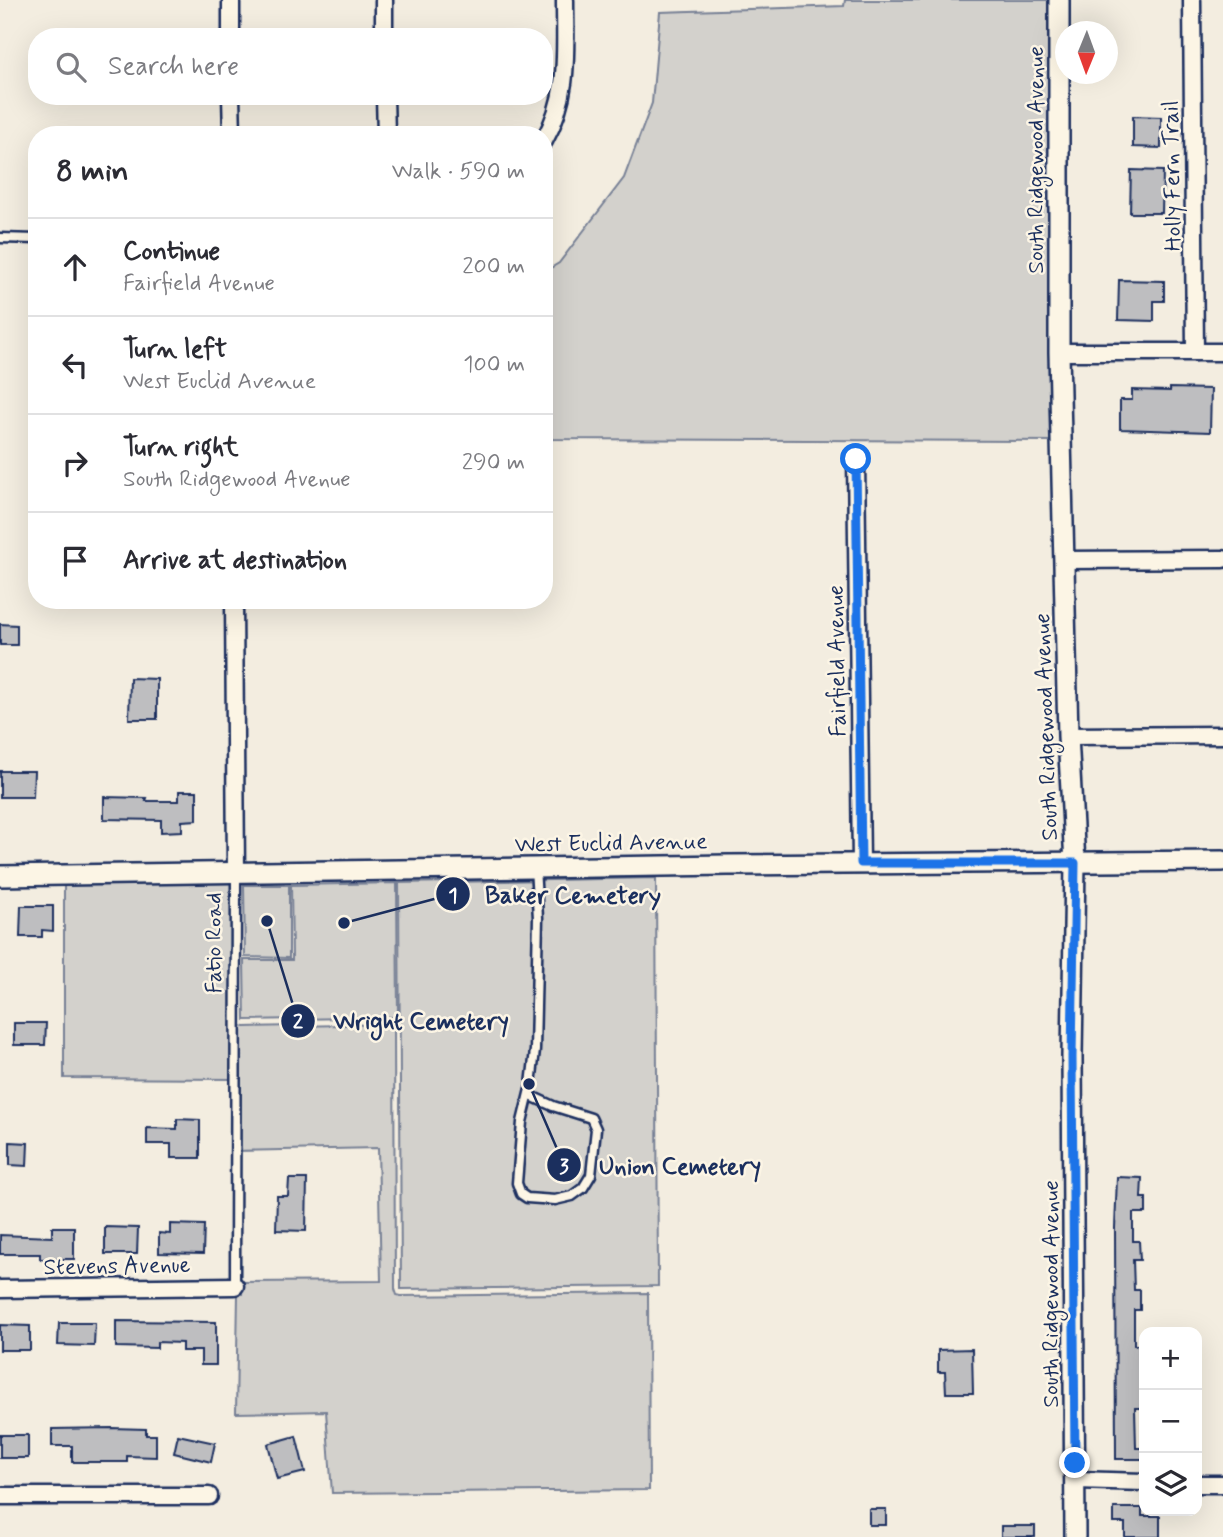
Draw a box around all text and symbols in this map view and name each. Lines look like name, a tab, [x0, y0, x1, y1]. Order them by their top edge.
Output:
north arrow	[1055, 21, 1118, 84]
search box	[28, 28, 553, 105]
street label: South Ridgewood Avenue	[1022, 46, 1054, 274]
icon: search	[52, 48, 90, 86]
text: Search here	[108, 50, 239, 84]
street label: Holly Fern Trail	[1157, 100, 1189, 252]
text: 8 min	[56, 152, 129, 191]
text: Walk · 590 m	[392, 157, 525, 187]
text: Continue	[123, 235, 220, 269]
icon: ahead	[56, 248, 94, 286]
text: 200 m	[462, 252, 525, 282]
text: Fairfield Avenue	[123, 269, 275, 299]
text: Turn left	[123, 333, 227, 367]
icon: left	[56, 346, 94, 384]
text: 100 m	[463, 350, 525, 380]
text: West Euclid Avenue	[123, 367, 316, 397]
text: Turn right	[123, 431, 239, 465]
route start	[840, 443, 871, 474]
icon: right	[56, 444, 94, 482]
text: 290 m	[462, 448, 525, 478]
text: South Ridgewood Avenue	[123, 465, 351, 495]
icon: arrive	[56, 542, 94, 580]
text: Arrive at destination	[123, 544, 347, 578]
street label: Fairfield Avenue	[822, 585, 854, 737]
street label: South Ridgewood Avenue	[1028, 613, 1068, 841]
street label: West Euclid Avenue	[514, 827, 708, 861]
callout: Baker Cemetery	[436, 872, 675, 917]
text: Baker Cemetery	[485, 881, 661, 912]
text: 1	[448, 882, 458, 910]
street label: Fatio Road	[200, 892, 230, 994]
callout: Wright Cemetery	[281, 998, 527, 1043]
text: Wright Cemetery	[332, 1007, 509, 1041]
text: 2	[293, 1008, 304, 1036]
callout: Union Cemetery	[546, 1143, 779, 1188]
text: Union Cemetery	[599, 1152, 761, 1183]
text: 3	[559, 1153, 569, 1181]
street label: South Ridgewood Avenue	[1037, 1180, 1069, 1408]
street label: Stevens Avenue	[43, 1251, 191, 1283]
map controls	[1139, 1327, 1202, 1516]
button: +	[1139, 1327, 1202, 1390]
button: −	[1139, 1390, 1202, 1453]
route end	[1059, 1447, 1090, 1478]
button: layers	[1139, 1453, 1202, 1516]

